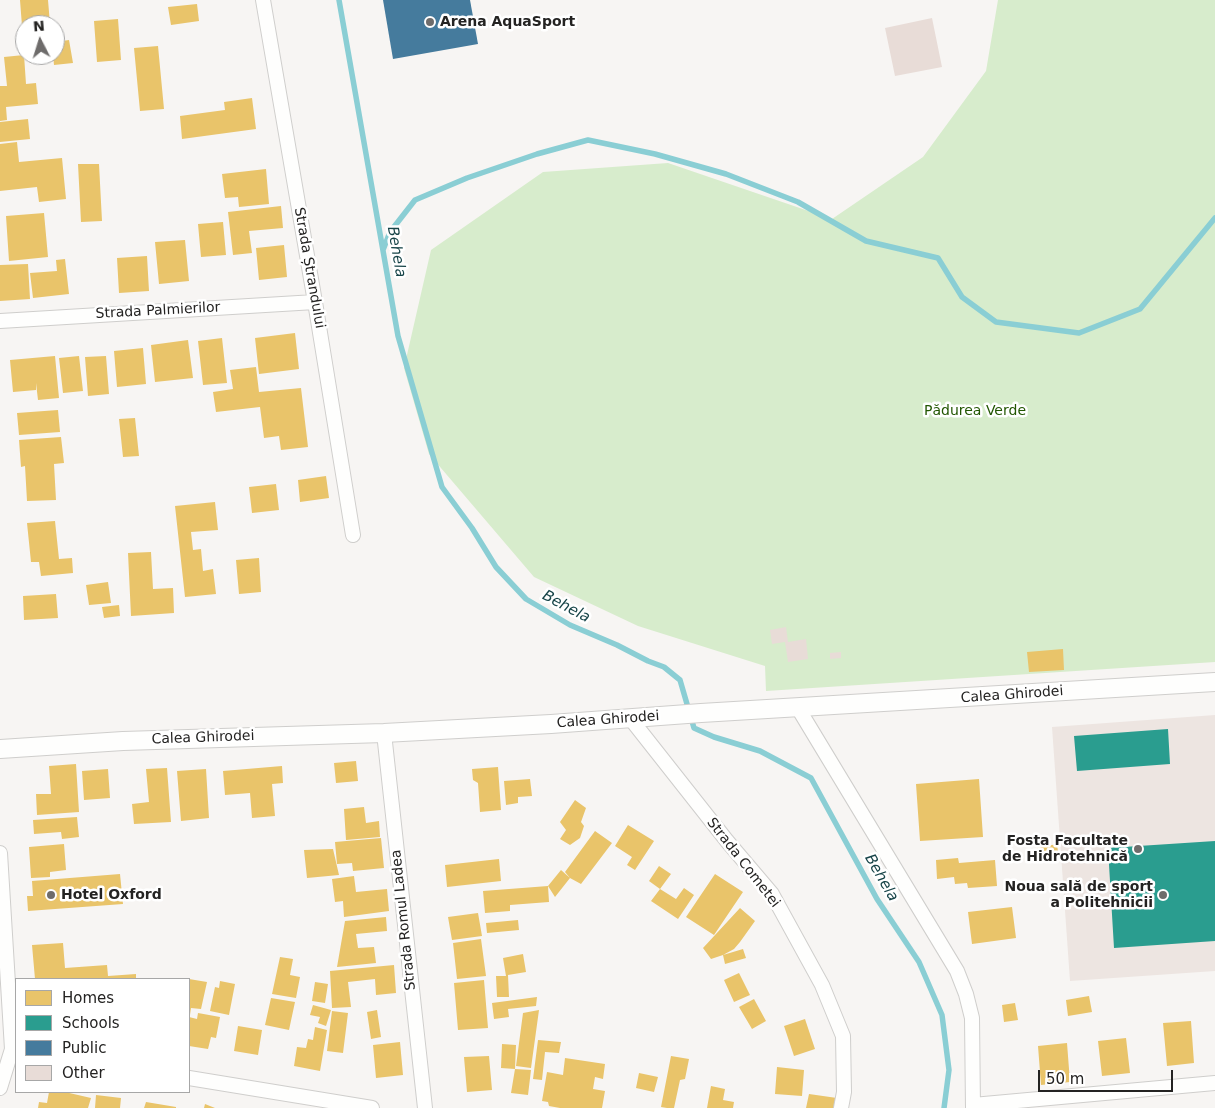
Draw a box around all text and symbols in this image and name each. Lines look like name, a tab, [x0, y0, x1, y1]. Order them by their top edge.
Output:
place label: Arena AquaSport	[440, 14, 575, 30]
north arrow	[15, 15, 65, 65]
marker: Arena AquaSport	[424, 16, 436, 28]
text: N	[32, 18, 45, 35]
street label: Strada Ștrandului	[290, 206, 328, 330]
water label: Behela	[383, 225, 409, 279]
street label: Strada Palmierilor	[95, 299, 221, 323]
park label: Pădurea Verde	[924, 403, 1026, 419]
water label: Behela	[539, 587, 593, 627]
street label: Calea Ghirodei	[960, 683, 1064, 707]
street label: Calea Ghirodei	[556, 708, 660, 732]
street label: Calea Ghirodei	[151, 728, 255, 748]
street label: Strada Cometei	[703, 815, 783, 911]
place label: Fosta Facultate de Hidrotehnică	[1002, 833, 1128, 866]
marker: Fosta Facultate de Hidrotehnică	[1132, 843, 1144, 855]
street label: Strada Romul Ladea	[388, 849, 420, 991]
water label: Behela	[860, 851, 902, 905]
place label: Noua sală de sport a Politehnicii	[1005, 879, 1153, 912]
place label: Hotel Oxford	[61, 887, 162, 903]
marker: Hotel Oxford	[45, 889, 57, 901]
marker: Noua sală de sport a Politehnicii	[1157, 889, 1169, 901]
legend	[15, 978, 190, 1093]
text: Homes	[62, 989, 114, 1007]
text: Schools	[62, 1014, 120, 1032]
text: Public	[62, 1039, 106, 1057]
scale bar	[1040, 1060, 1175, 1092]
text: Other	[62, 1064, 105, 1082]
text: 50 m	[1046, 1070, 1084, 1088]

